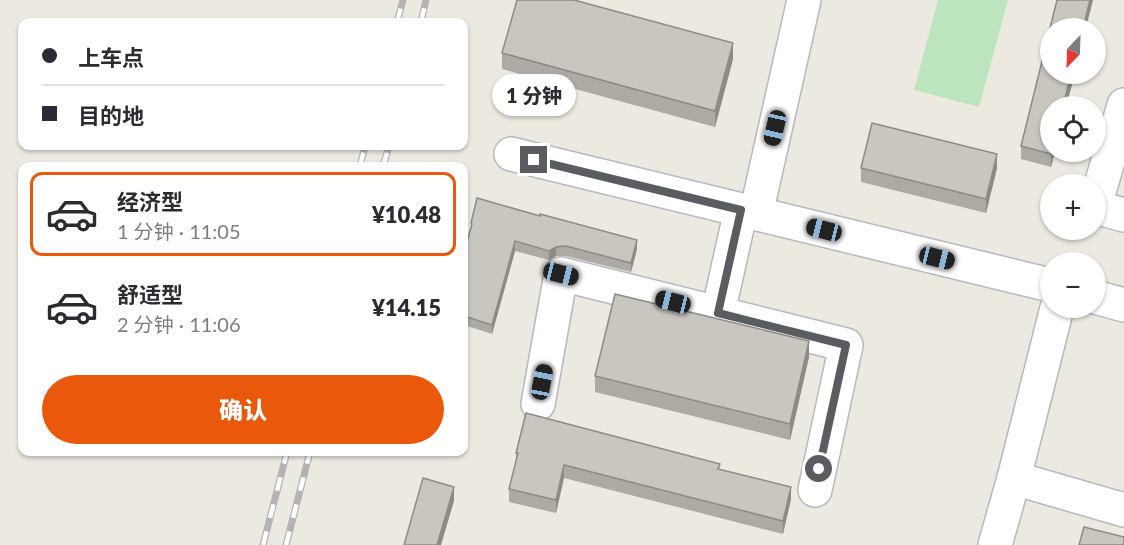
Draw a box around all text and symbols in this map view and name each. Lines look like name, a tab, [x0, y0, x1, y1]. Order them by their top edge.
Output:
north arrow	[1040, 18, 1106, 84]
map controls	[1040, 18, 1106, 318]
text: 上车点	[78, 44, 144, 71]
callout: 1 分钟	[492, 73, 576, 115]
text: 1 分钟	[506, 83, 562, 107]
button: locate	[1040, 96, 1106, 162]
text: 目的地	[78, 102, 144, 129]
car	[762, 108, 788, 148]
route end	[520, 146, 547, 173]
button: +	[1040, 174, 1106, 240]
icon: car	[45, 187, 99, 241]
text: 经济型	[117, 188, 183, 215]
text: ¥10.48	[372, 201, 441, 228]
car	[804, 217, 844, 243]
text: 1 分钟 · 11:05	[117, 219, 241, 243]
car	[917, 245, 957, 271]
button: −	[1040, 252, 1106, 318]
car	[541, 261, 581, 287]
icon: car	[45, 280, 99, 334]
text: 舒适型	[117, 281, 183, 308]
car	[653, 289, 693, 315]
text: ¥14.15	[372, 294, 441, 321]
text: 2 分钟 · 11:06	[117, 312, 241, 336]
car	[530, 363, 554, 401]
button: 确认	[42, 375, 444, 444]
route start	[805, 455, 832, 482]

